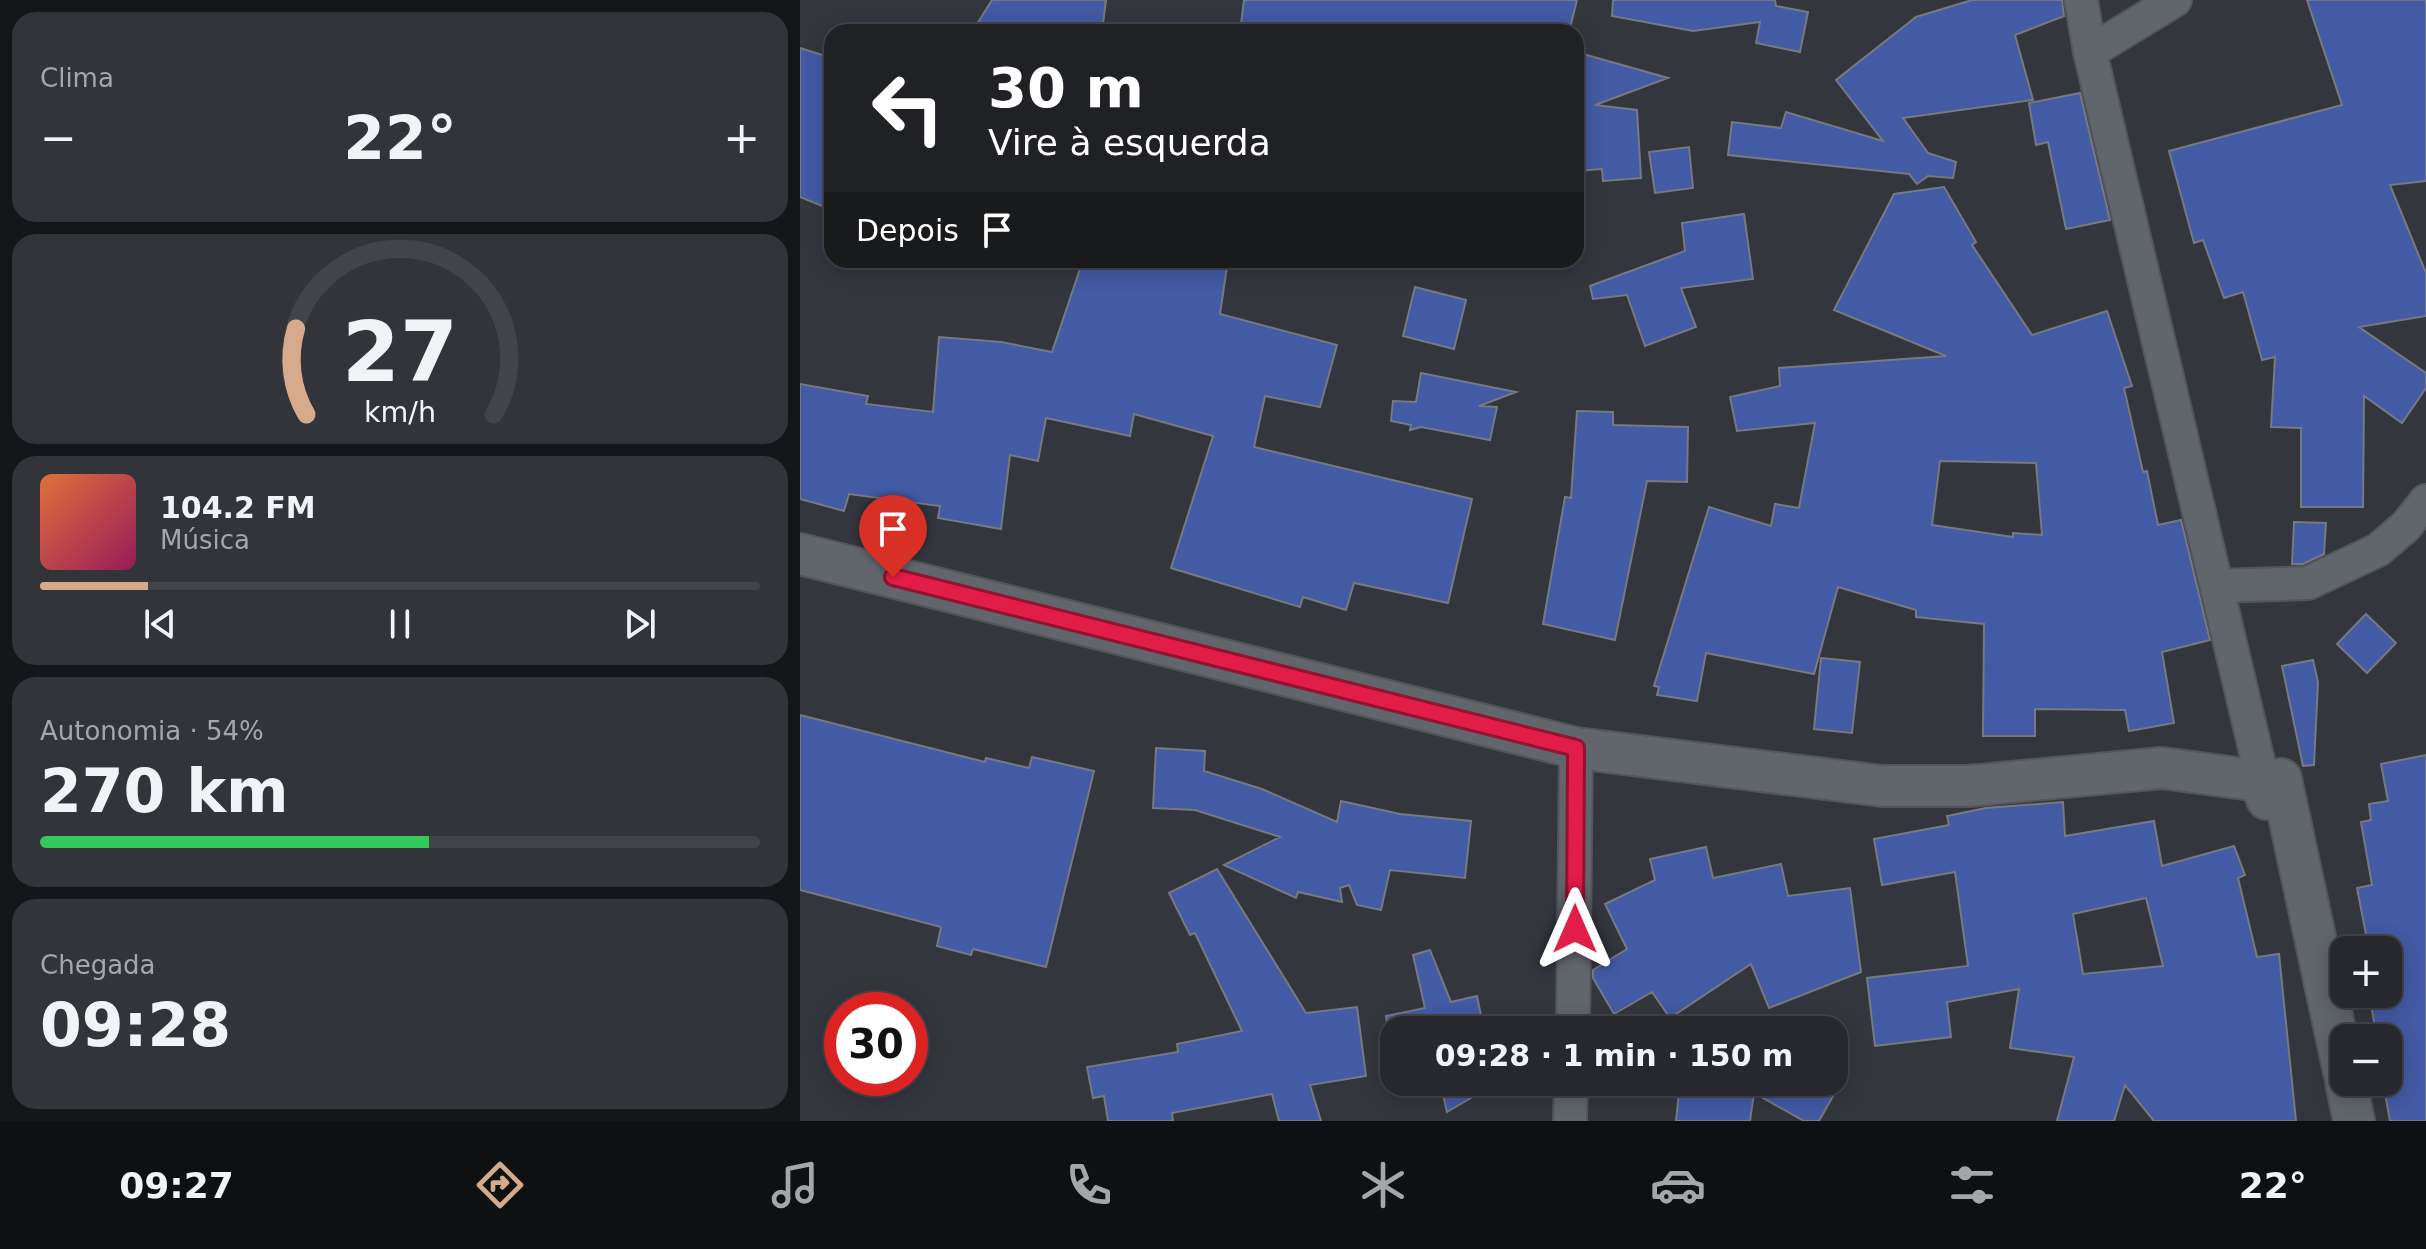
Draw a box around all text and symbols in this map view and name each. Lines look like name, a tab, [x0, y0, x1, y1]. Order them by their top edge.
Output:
text: 30 m	[988, 55, 1144, 120]
icon: left	[856, 56, 960, 160]
text: Clima	[40, 63, 114, 93]
text: 22°	[343, 103, 457, 173]
text: −	[40, 112, 77, 163]
text: +	[723, 112, 760, 163]
text: Vire à esquerda	[988, 122, 1271, 163]
icon: arrive	[975, 208, 1019, 252]
text: Depois	[856, 213, 959, 248]
text: 27	[342, 303, 458, 400]
text: km/h	[364, 395, 436, 429]
text: 104.2 FM	[160, 490, 316, 525]
pin	[859, 495, 927, 577]
icon: arrive	[871, 507, 915, 551]
text: Música	[160, 525, 250, 555]
icon: previous	[138, 602, 182, 646]
icon: pause	[378, 602, 422, 646]
icon: next	[618, 602, 662, 646]
text: Autonomia · 54%	[40, 716, 264, 746]
text: 270 km	[40, 756, 289, 826]
position arrow	[1533, 887, 1617, 971]
map controls	[2330, 936, 2402, 1096]
button: +	[2330, 936, 2402, 1008]
text: Chegada	[40, 950, 156, 980]
text: 09:28	[40, 990, 231, 1060]
speed limit sign: 30	[824, 992, 928, 1096]
button: −	[2330, 1024, 2402, 1096]
text: 09:28 · 1 min · 150 m	[1435, 1038, 1793, 1073]
icon: directions	[472, 1157, 528, 1213]
icon: music	[767, 1157, 823, 1213]
icon: phone	[1061, 1157, 1117, 1213]
icon: climate	[1355, 1157, 1411, 1213]
icon: car	[1650, 1157, 1706, 1213]
icon: filters	[1944, 1157, 2000, 1213]
text: 09:27	[119, 1165, 234, 1206]
text: 22°	[2239, 1165, 2307, 1206]

